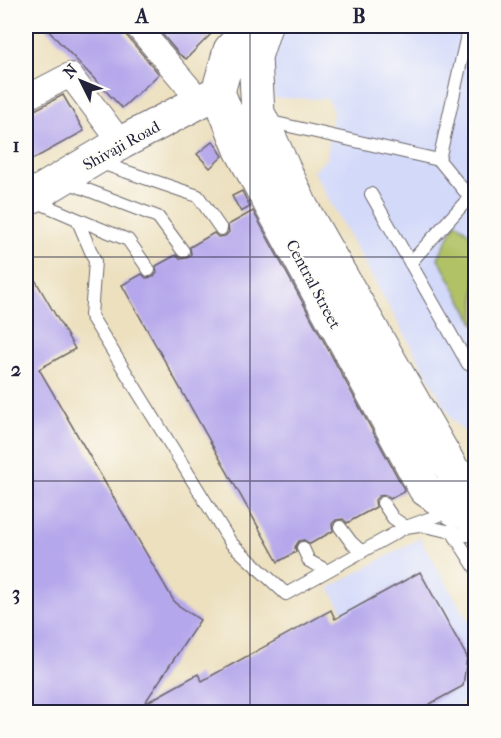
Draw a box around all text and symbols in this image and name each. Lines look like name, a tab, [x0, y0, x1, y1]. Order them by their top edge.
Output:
text: A	[134, 5, 150, 28]
text: B	[352, 5, 366, 28]
north arrow	[51, 51, 111, 111]
text: N	[59, 60, 82, 82]
street label: Shivaji Road	[80, 116, 163, 174]
text: 1	[12, 134, 20, 157]
street label: Central Street	[282, 237, 345, 332]
text: 2	[11, 358, 21, 381]
text: 3	[12, 582, 20, 605]

